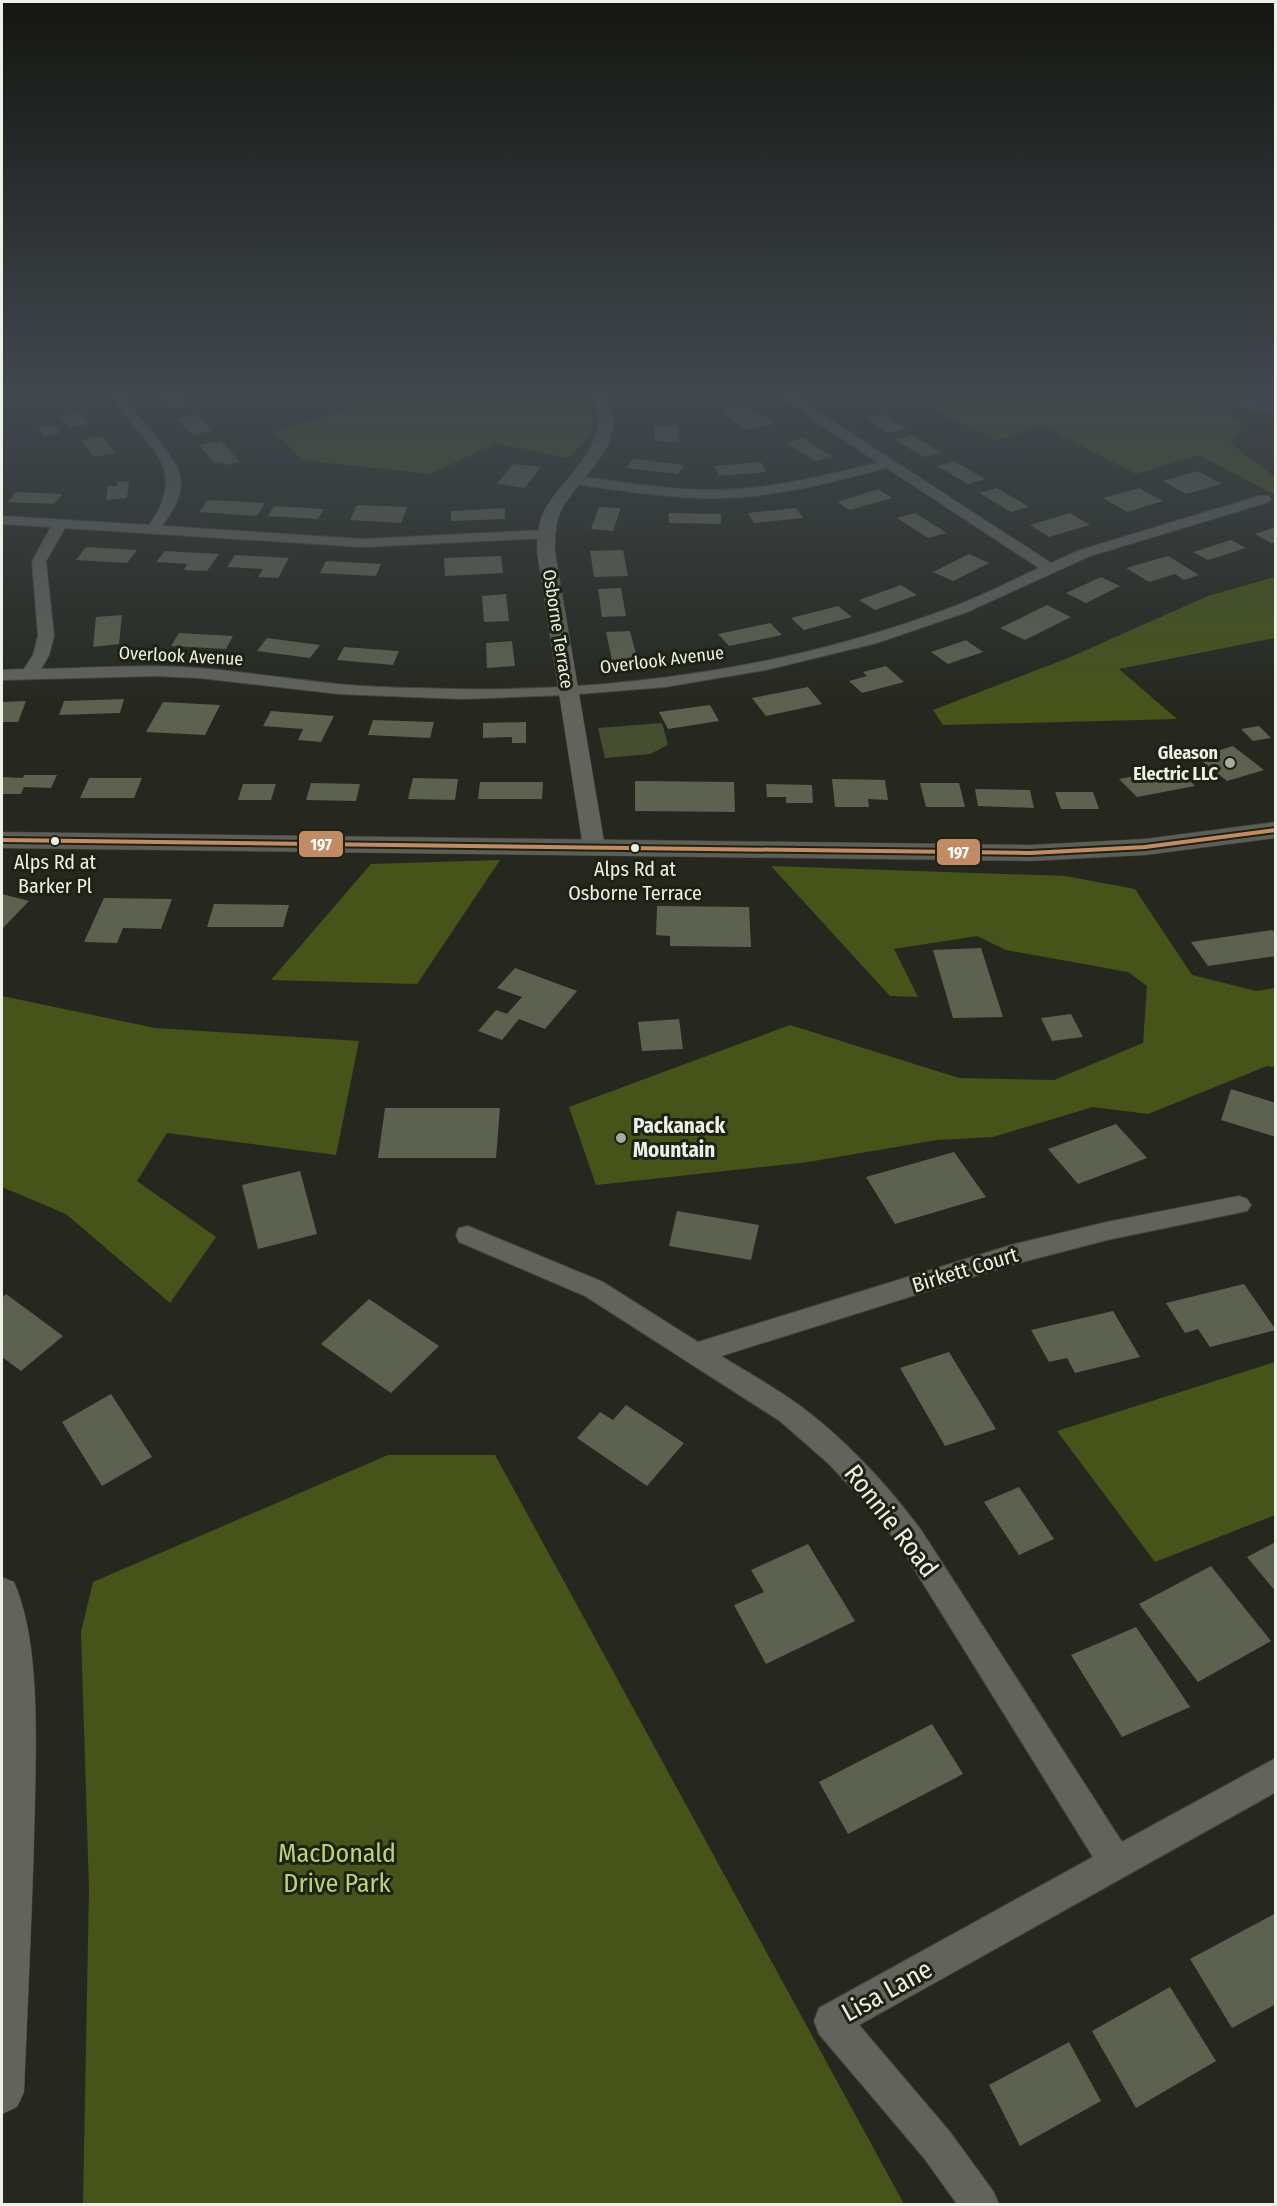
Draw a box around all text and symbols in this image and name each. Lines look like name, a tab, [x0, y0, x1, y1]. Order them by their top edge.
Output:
street label: Osborne Terrace	[538, 568, 578, 690]
street label: Overlook Avenue	[599, 641, 725, 679]
street label: Overlook Avenue	[118, 642, 244, 670]
place label: Gleason Electric LLC	[1133, 742, 1219, 785]
marker: Gleason Electric LLC	[1223, 756, 1237, 770]
line badge: 197	[298, 830, 344, 858]
marker: Alps Rd at Barker Pl	[49, 835, 61, 847]
text: 197	[310, 835, 332, 854]
line badge: 197	[936, 838, 981, 866]
marker: Alps Rd at Osborne Terrace	[629, 842, 641, 854]
text: 197	[947, 843, 969, 862]
place label: Alps Rd at Barker Pl	[14, 850, 96, 898]
place label: Alps Rd at Osborne Terrace	[568, 857, 702, 905]
place label: Packanack Mountain	[633, 1113, 725, 1163]
marker: Packanack Mountain	[614, 1131, 628, 1145]
street label: Birkett Court	[909, 1242, 1021, 1298]
street label: Ronnie Road	[837, 1459, 945, 1583]
park label: MacDonald Drive Park	[278, 1838, 396, 1899]
street label: Lisa Lane	[836, 1954, 938, 2028]

